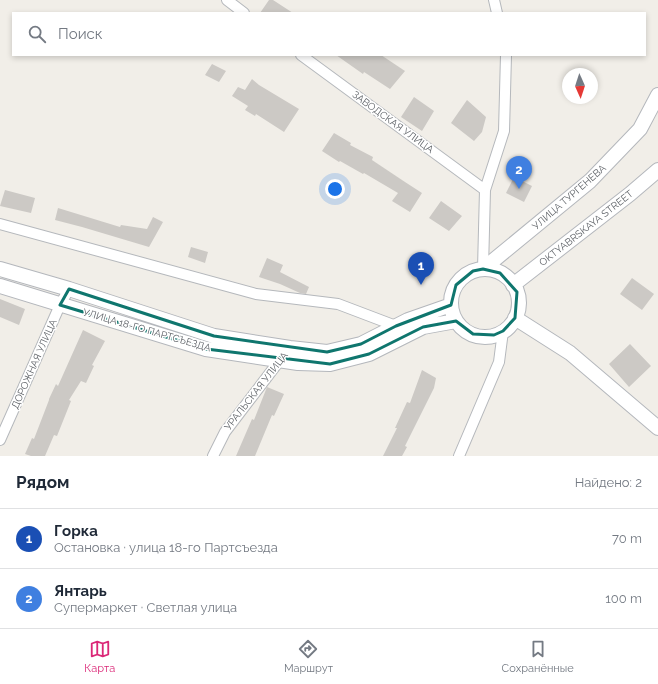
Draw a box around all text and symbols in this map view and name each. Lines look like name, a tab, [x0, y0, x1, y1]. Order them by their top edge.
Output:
search box	[12, 12, 646, 56]
icon: search	[26, 23, 48, 45]
text: Поиск	[58, 25, 103, 43]
north arrow	[562, 68, 598, 104]
street label: ЗАВОДСКАЯ УЛИЦА	[350, 89, 436, 155]
pin: 2	[506, 156, 532, 189]
street label: УЛИЦА ТУРГЕНЕВА	[530, 162, 608, 232]
your location	[325, 179, 345, 199]
street label: OKTYABRSKAYA STREET	[537, 188, 635, 268]
pin: 1	[408, 252, 434, 285]
street label: УЛИЦА 18-ГО ПАРТСЪЕЗДА	[82, 306, 213, 354]
street label: ДОРОЖНАЯ УЛИЦА	[9, 317, 59, 410]
street label: УРАЛЬСКАЯ УЛИЦА	[222, 350, 290, 432]
text: Рядом	[16, 472, 69, 492]
text: Найдено: 2	[575, 475, 642, 490]
text: Горка	[54, 522, 98, 540]
text: 1	[26, 531, 32, 546]
text: 70 m	[612, 531, 642, 546]
text: Остановка · улица 18-го Партсъезда	[54, 540, 278, 555]
text: Янтарь	[54, 582, 107, 600]
text: 2	[25, 591, 33, 606]
text: 100 m	[605, 591, 642, 606]
text: Супермаркет · Светлая улица	[54, 600, 237, 615]
tab: Карта	[84, 638, 115, 675]
tab: Маршрут	[284, 638, 333, 675]
tab: Сохранённые	[502, 638, 574, 675]

